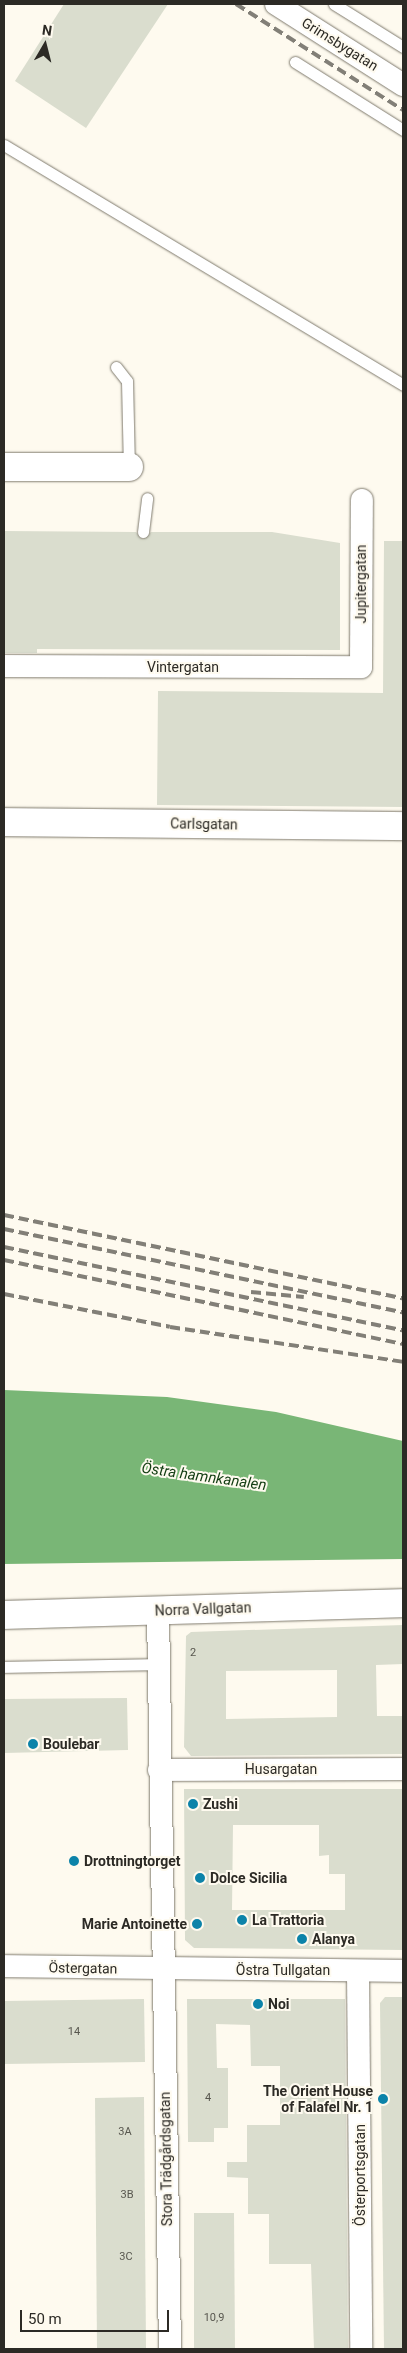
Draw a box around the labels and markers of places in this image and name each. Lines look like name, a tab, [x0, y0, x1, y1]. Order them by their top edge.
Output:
place label: Boulebar	[43, 1736, 99, 1752]
marker: Boulebar	[27, 1738, 39, 1750]
place label: Zushi	[203, 1796, 238, 1812]
marker: Zushi	[187, 1798, 199, 1810]
place label: Drottningtorget	[84, 1853, 181, 1869]
marker: Drottningtorget	[68, 1855, 80, 1867]
place label: Dolce Sicilia	[210, 1870, 287, 1886]
marker: Dolce Sicilia	[194, 1872, 206, 1884]
place label: La Trattoria	[252, 1912, 325, 1928]
marker: La Trattoria	[236, 1914, 248, 1926]
place label: Marie Antoinette	[82, 1916, 187, 1932]
marker: Marie Antoinette	[191, 1918, 203, 1930]
place label: Alanya	[312, 1931, 355, 1947]
marker: Alanya	[296, 1933, 308, 1945]
place label: Noi	[268, 1996, 289, 2012]
marker: Noi	[252, 1998, 264, 2010]
place label: The Orient House of Falafel Nr. 1	[263, 2083, 373, 2116]
marker: The Orient House of Falafel Nr. 1	[377, 2093, 389, 2105]

